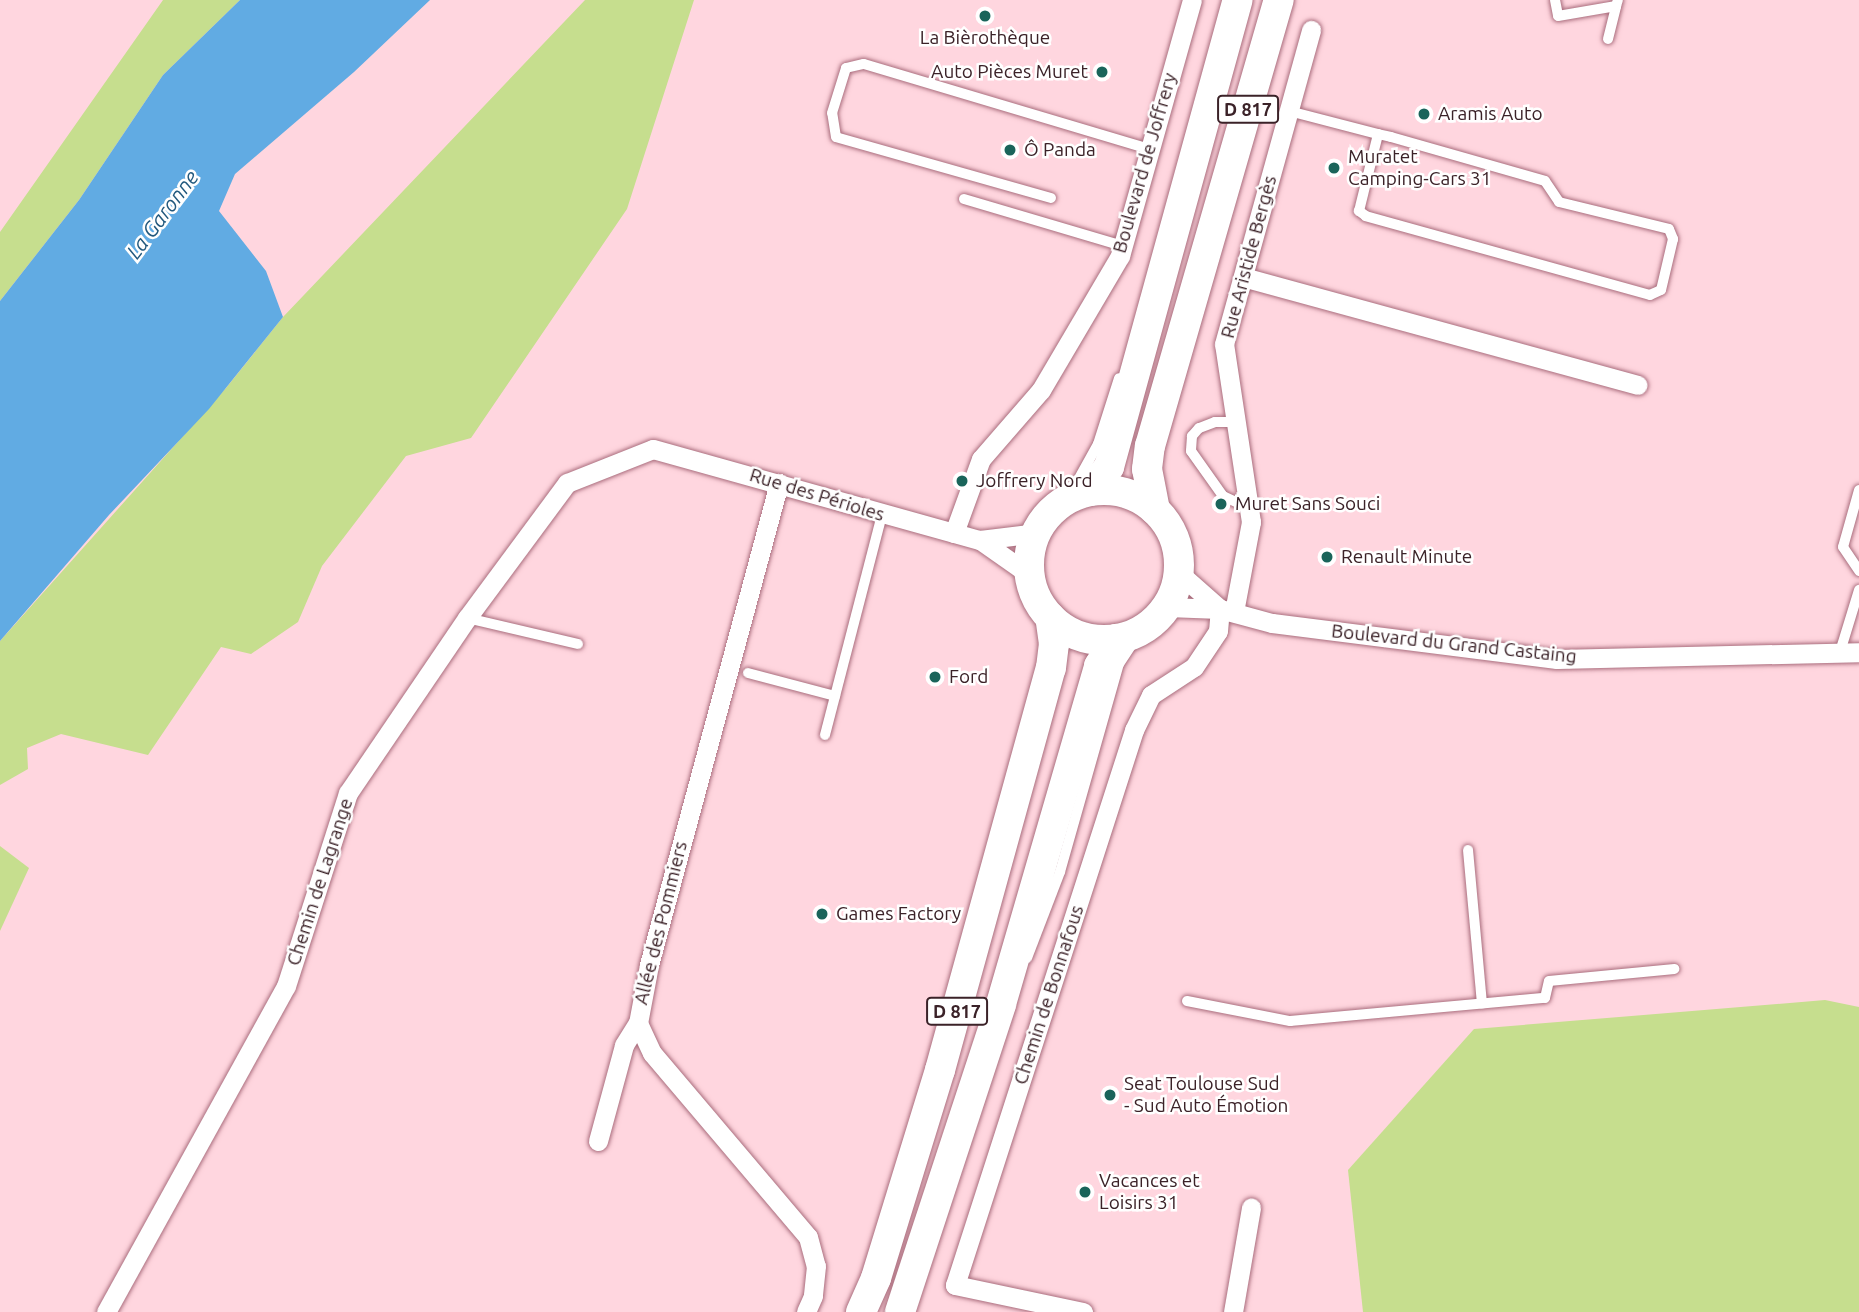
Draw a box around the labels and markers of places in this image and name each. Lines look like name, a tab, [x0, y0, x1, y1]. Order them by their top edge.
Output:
marker: La Bièrothèque	[977, 8, 993, 24]
place label: La Bièrothèque	[920, 27, 1050, 49]
place label: Auto Pièces Muret	[931, 61, 1088, 83]
marker: Auto Pièces Muret	[1094, 64, 1110, 80]
place label: Aramis Auto	[1438, 103, 1543, 125]
marker: Aramis Auto	[1416, 106, 1432, 122]
place label: Ô Panda	[1024, 139, 1096, 161]
marker: Ô Panda	[1002, 142, 1018, 158]
place label: Muratet Camping-Cars 31	[1348, 146, 1492, 190]
marker: Muratet Camping-Cars 31	[1326, 160, 1342, 176]
place label: Joffrery Nord	[976, 470, 1093, 492]
marker: Joffrery Nord	[954, 473, 970, 489]
place label: Muret Sans Souci	[1235, 493, 1380, 515]
marker: Muret Sans Souci	[1213, 496, 1229, 512]
place label: Renault Minute	[1341, 546, 1472, 568]
marker: Renault Minute	[1319, 549, 1335, 565]
place label: Ford	[949, 666, 988, 688]
marker: Ford	[927, 669, 943, 685]
place label: Games Factory	[836, 903, 961, 925]
marker: Games Factory	[814, 906, 830, 922]
place label: Seat Toulouse Sud - Sud Auto Émotion	[1124, 1073, 1288, 1117]
marker: Seat Toulouse Sud - Sud Auto Émotion	[1102, 1087, 1118, 1103]
place label: Vacances et Loisirs 31	[1099, 1170, 1200, 1214]
marker: Vacances et Loisirs 31	[1077, 1184, 1093, 1200]

